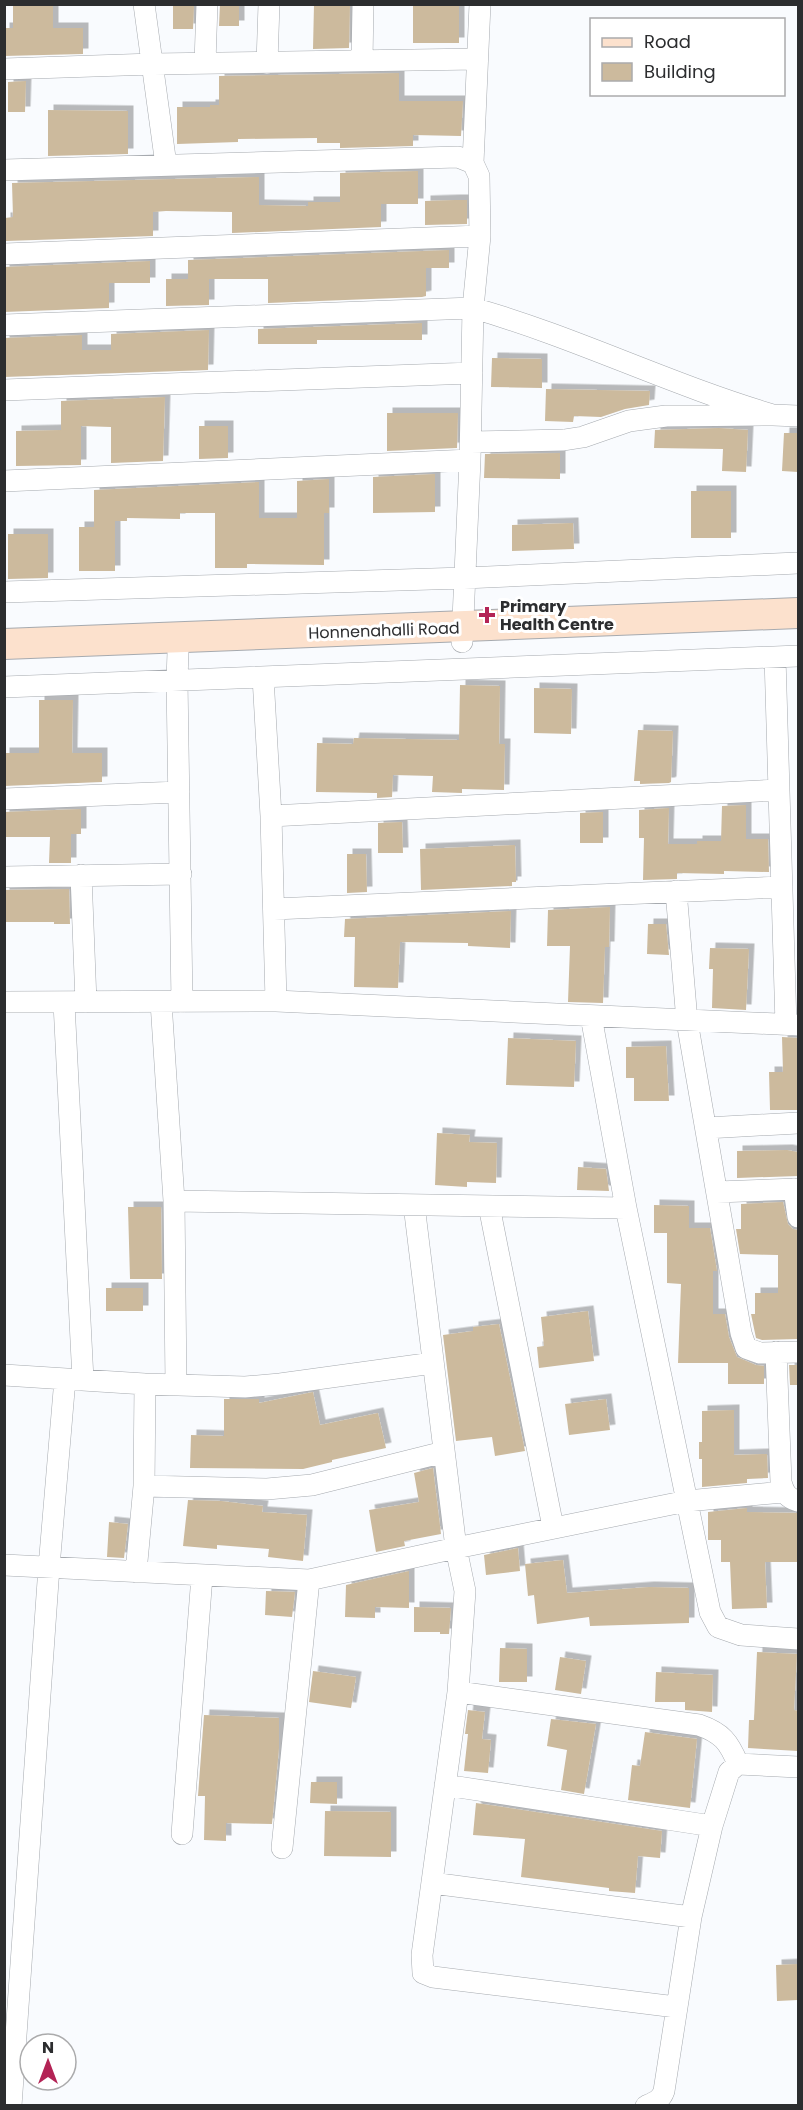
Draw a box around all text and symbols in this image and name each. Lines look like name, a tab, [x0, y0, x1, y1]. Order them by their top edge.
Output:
legend	[590, 18, 785, 96]
text: Road	[644, 29, 691, 54]
text: Building	[644, 59, 716, 84]
place label: Primary Health Centre	[500, 595, 614, 636]
marker: Primary Health Centre	[478, 606, 496, 624]
street label: Honnenahalli Road	[308, 616, 460, 645]
north arrow	[18, 2032, 78, 2092]
text: N	[42, 2036, 54, 2059]

